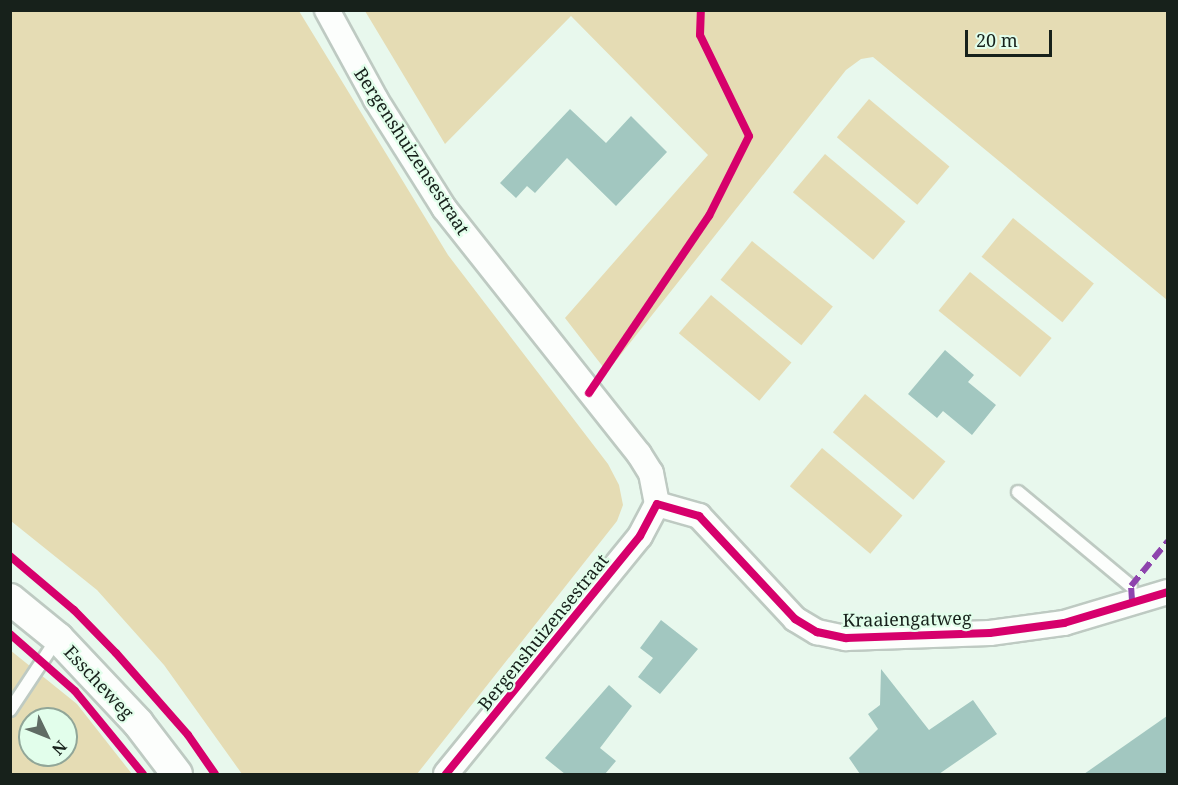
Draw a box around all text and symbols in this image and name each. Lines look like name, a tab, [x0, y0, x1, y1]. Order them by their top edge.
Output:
scale bar	[968, 18, 1055, 56]
text: 20 m	[976, 28, 1018, 52]
street label: Bergenshuizensestraat	[350, 63, 474, 239]
street label: Bergenshuizensestraat	[473, 549, 613, 715]
street label: Kraaiengatweg	[842, 607, 972, 631]
street label: Esscheweg	[60, 641, 138, 723]
north arrow	[18, 707, 78, 767]
text: N	[47, 736, 72, 760]

